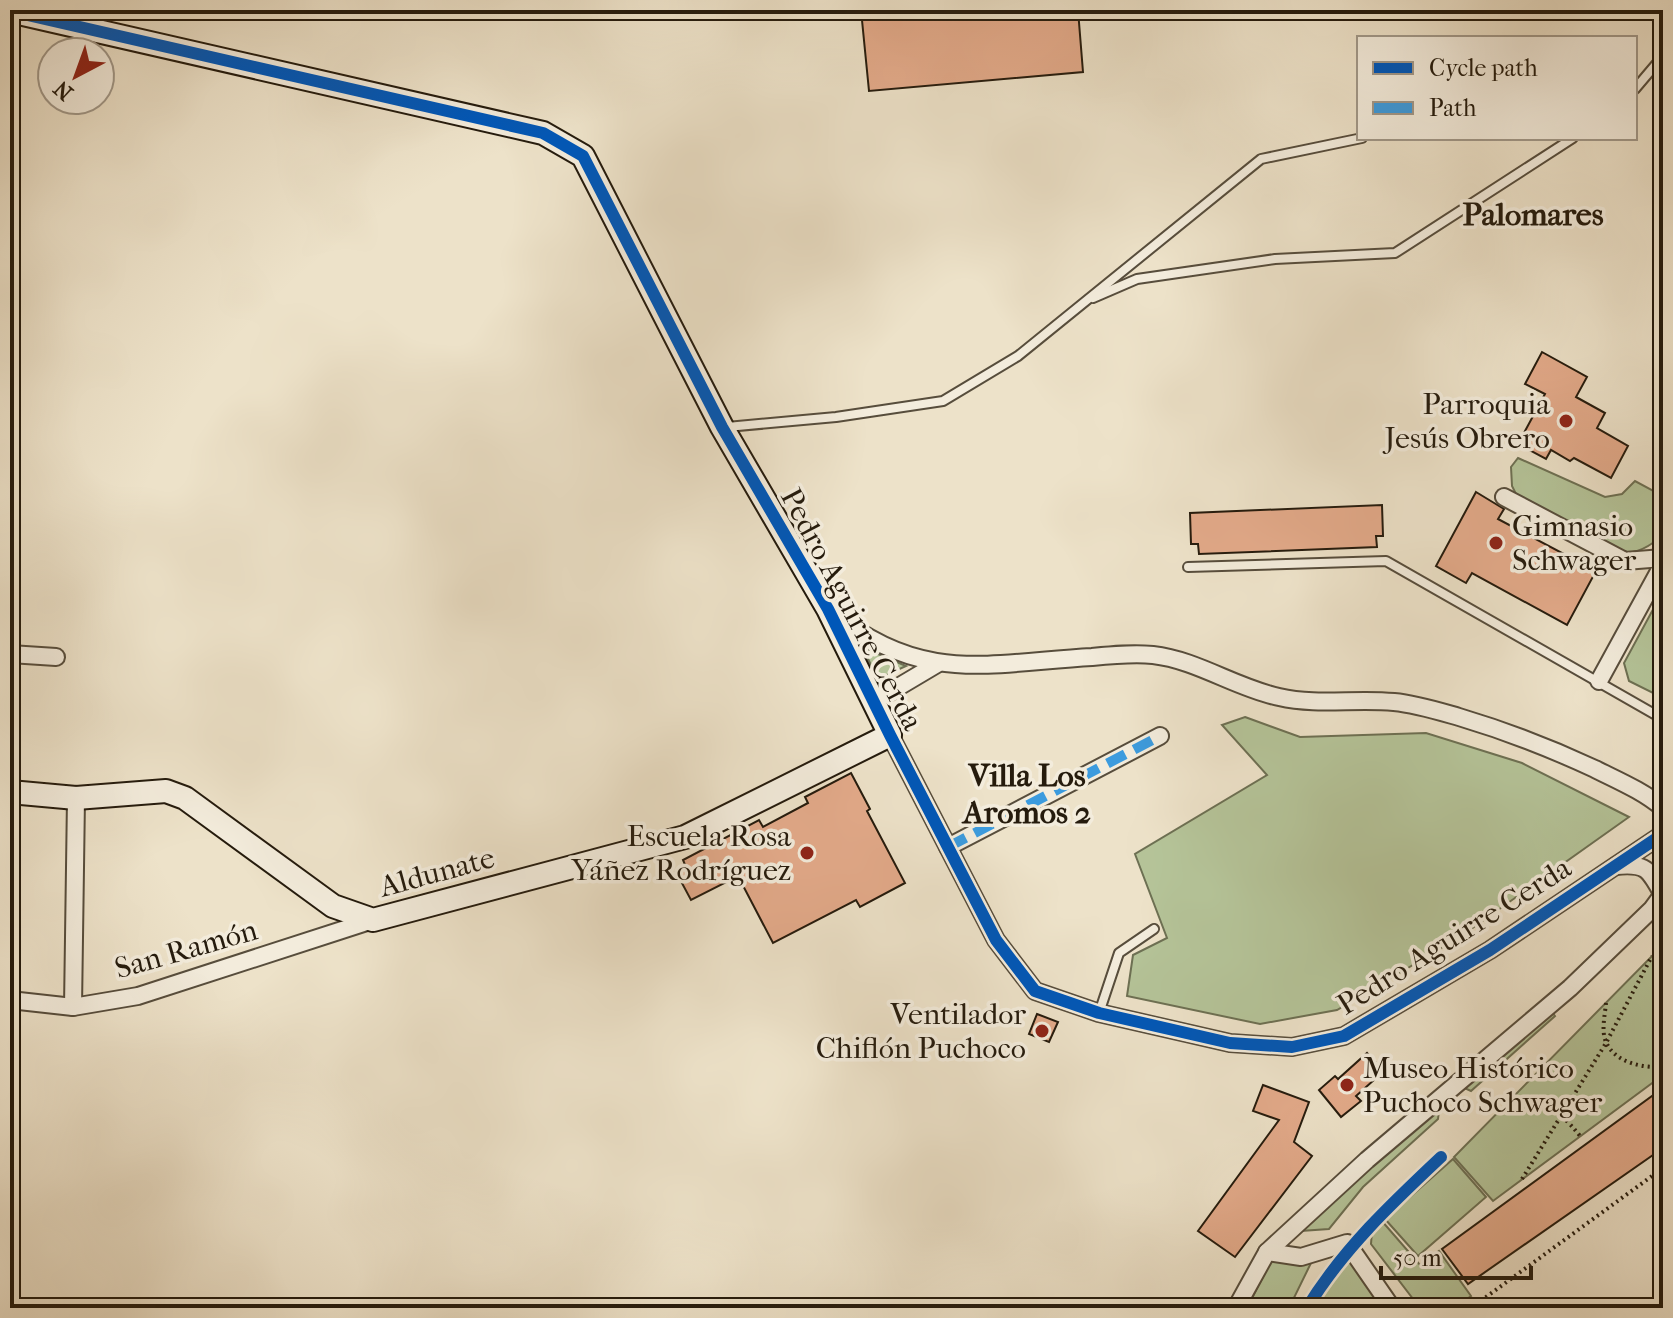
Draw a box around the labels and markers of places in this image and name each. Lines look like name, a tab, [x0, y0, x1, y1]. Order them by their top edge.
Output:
place label: Parroquia Jesús Obrero	[1382, 387, 1551, 456]
marker: Parroquia Jesús Obrero	[1557, 412, 1575, 430]
place label: Gimnasio Schwager	[1512, 509, 1637, 578]
marker: Gimnasio Schwager	[1487, 534, 1505, 552]
place label: Escuela Rosa Yáñez Rodríguez	[570, 819, 792, 888]
marker: Escuela Rosa Yáñez Rodríguez	[798, 844, 816, 862]
place label: Ventilador Chiflón Puchoco	[816, 997, 1026, 1066]
marker: Ventilador Chiflón Puchoco	[1033, 1022, 1051, 1040]
place label: Museo Histórico Puchoco Schwager	[1363, 1051, 1602, 1120]
marker: Museo Histórico Puchoco Schwager	[1338, 1076, 1356, 1094]

